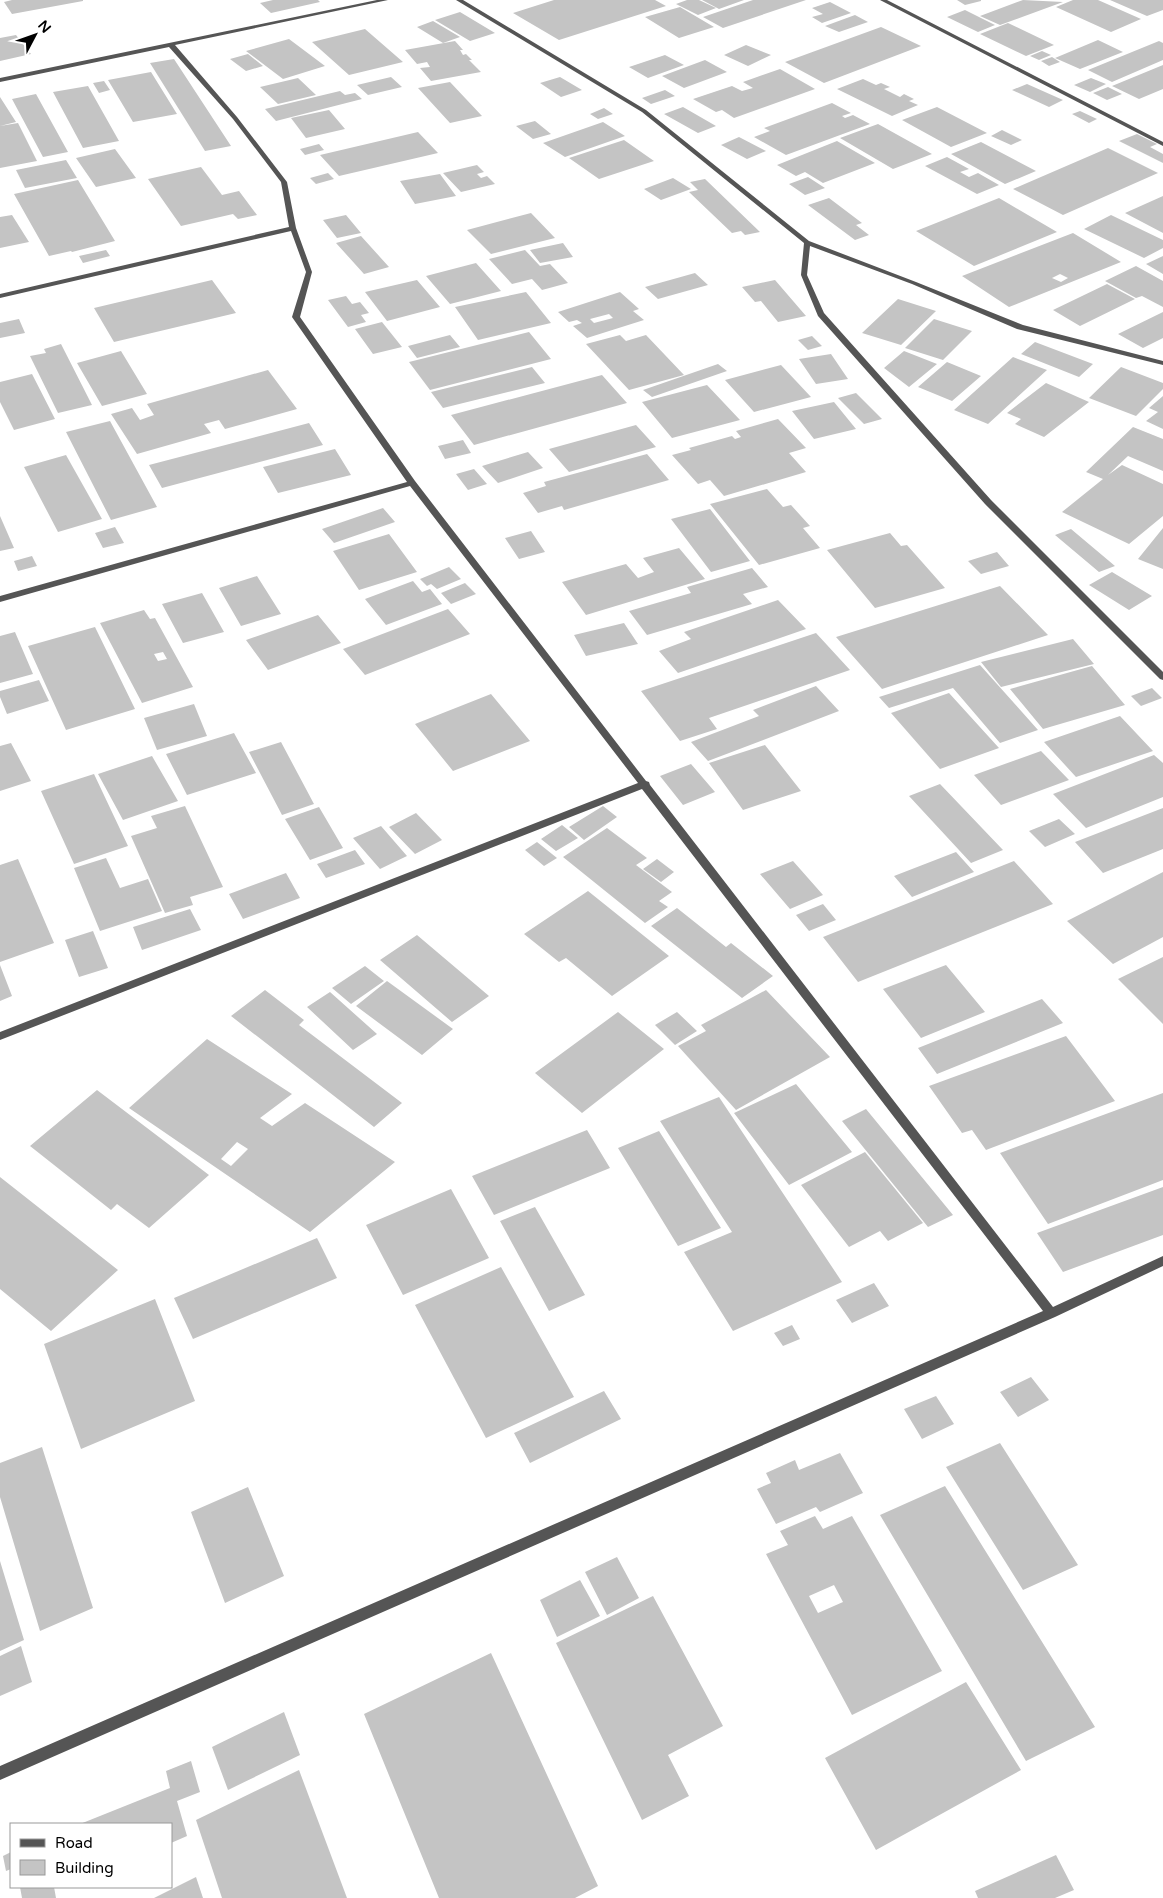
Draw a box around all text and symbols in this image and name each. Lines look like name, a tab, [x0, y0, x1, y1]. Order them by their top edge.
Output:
north arrow	[10, 10, 60, 60]
text: N	[34, 17, 55, 37]
legend	[10, 1823, 172, 1888]
text: Road	[55, 1834, 93, 1852]
text: Building	[55, 1859, 114, 1877]

